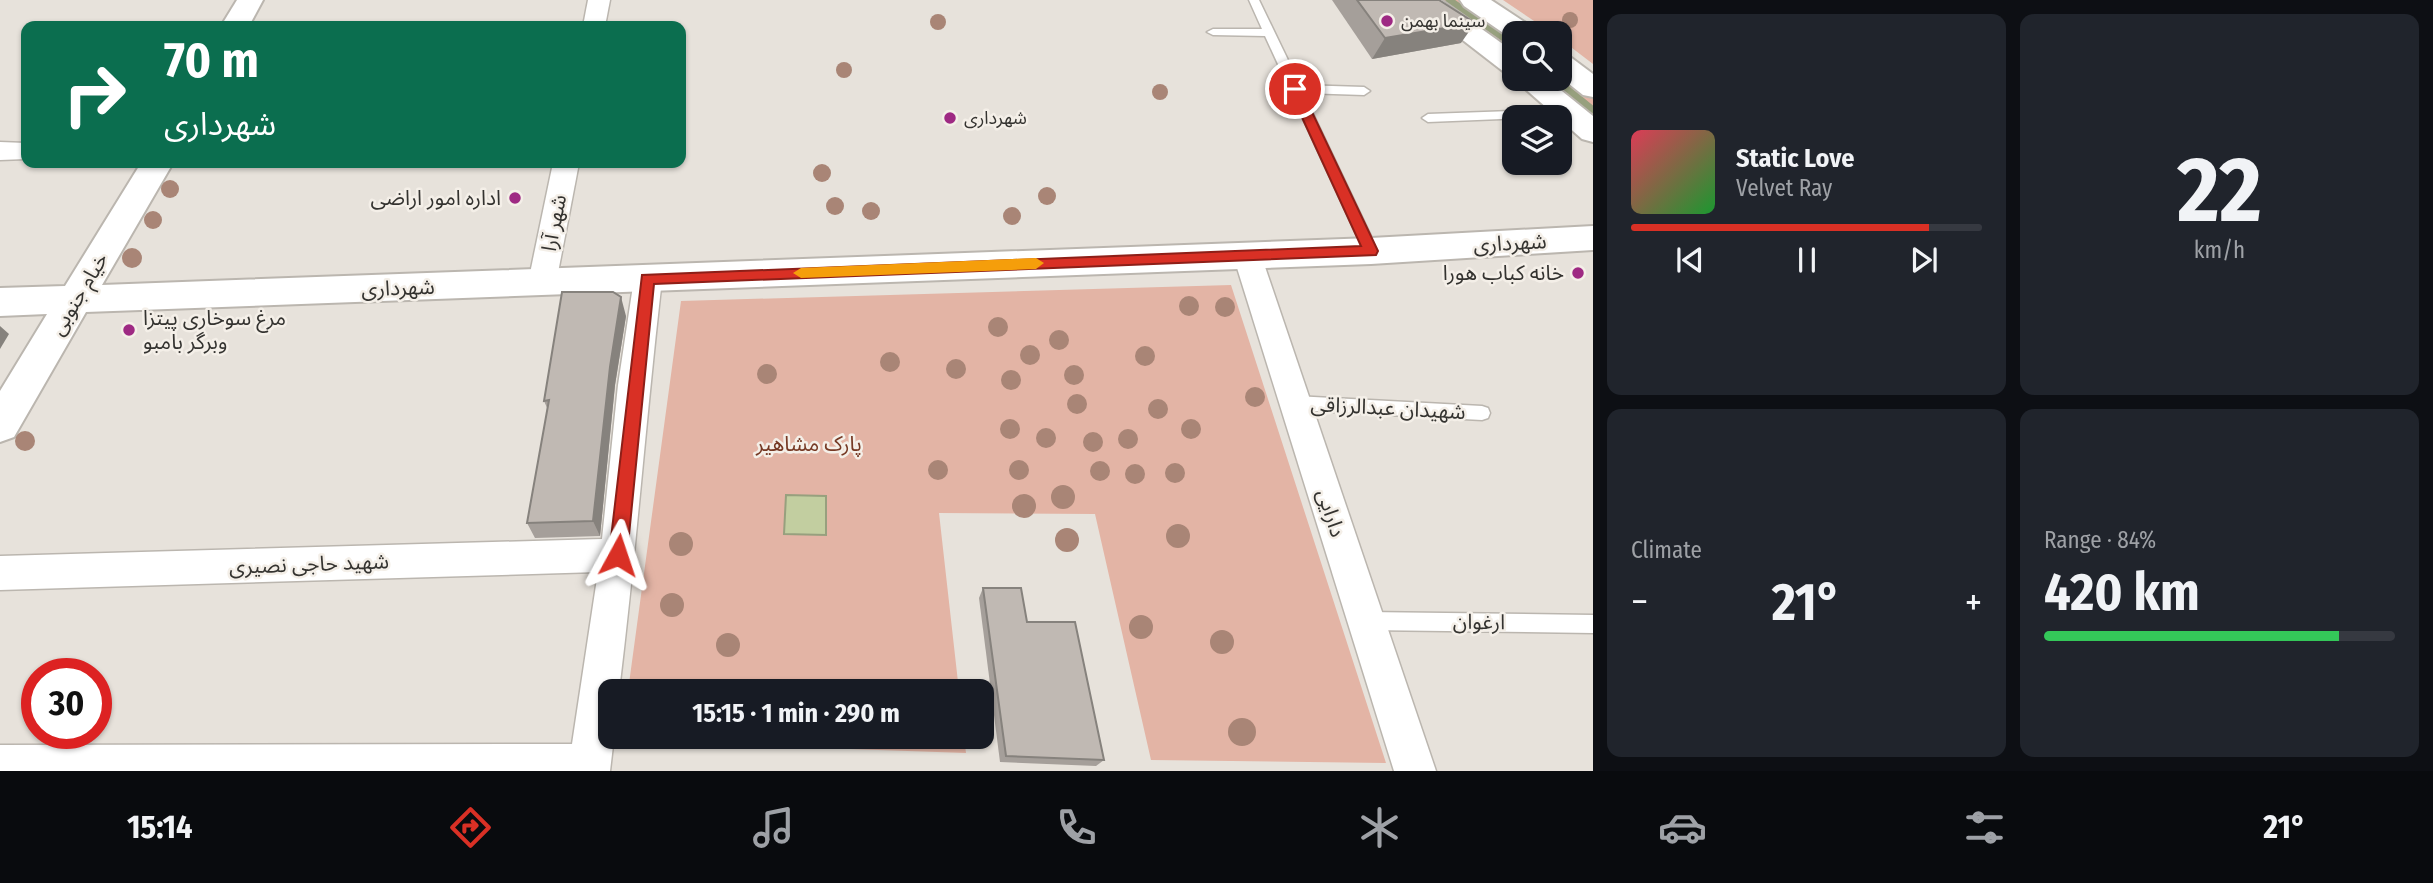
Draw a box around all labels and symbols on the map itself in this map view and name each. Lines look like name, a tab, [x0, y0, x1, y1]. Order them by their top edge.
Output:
place label: سینما بهمن	[1401, 10, 1485, 32]
marker: سینما بهمن	[1379, 13, 1395, 29]
pin	[1265, 59, 1325, 119]
place label: شهرداری	[964, 107, 1027, 129]
marker: شهرداری	[942, 110, 958, 126]
place label: اداره امور اراضی	[371, 185, 501, 211]
marker: اداره امور اراضی	[507, 190, 523, 206]
street label: شهر آرا	[536, 192, 572, 254]
street label: شهرداری	[1473, 228, 1547, 258]
street label: خیام جنوبی	[44, 248, 116, 342]
place label: خانه کباب هورا	[1443, 260, 1564, 286]
marker: خانه کباب هورا	[1570, 265, 1586, 281]
street label: شهرداری	[361, 274, 435, 302]
place label: مرغ سوخاری پیتزا وبرگر بامبو	[143, 305, 286, 355]
marker: مرغ سوخاری پیتزا وبرگر بامبو	[121, 322, 137, 338]
street label: شهیدان عبدالرزاقی	[1310, 391, 1466, 425]
park label: پارک مشاهیر	[755, 431, 862, 457]
street label: دارایی	[1311, 486, 1351, 540]
position arrow	[581, 518, 655, 592]
street label: شهید حاجی نصیری	[229, 548, 389, 580]
street label: ارغوان	[1453, 609, 1505, 635]
speed limit sign: 30	[21, 658, 112, 749]

